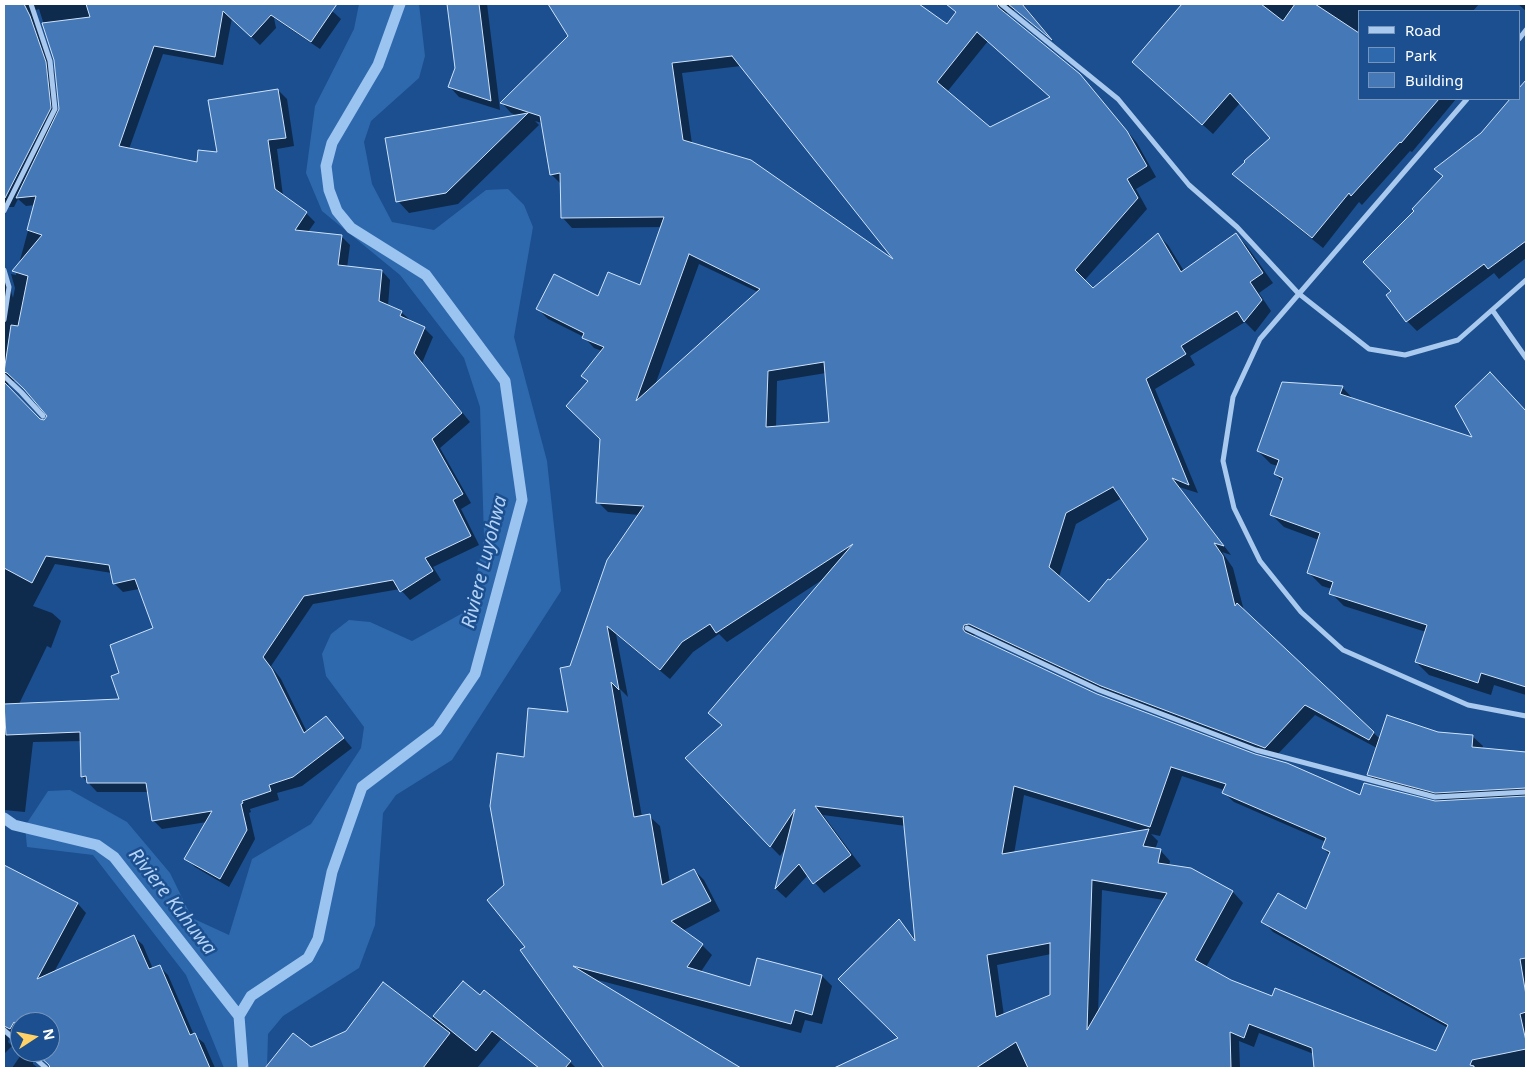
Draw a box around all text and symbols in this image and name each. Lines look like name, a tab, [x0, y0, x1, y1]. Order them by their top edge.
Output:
legend	[1358, 10, 1520, 100]
text: Road	[1405, 20, 1441, 40]
text: Park	[1405, 45, 1437, 65]
text: Building	[1405, 70, 1463, 90]
water label: Riviere Luyohwa	[458, 493, 512, 631]
water label: Riviere Kuhuwa	[123, 844, 221, 960]
north arrow	[10, 1012, 60, 1062]
text: N	[39, 1027, 60, 1042]

